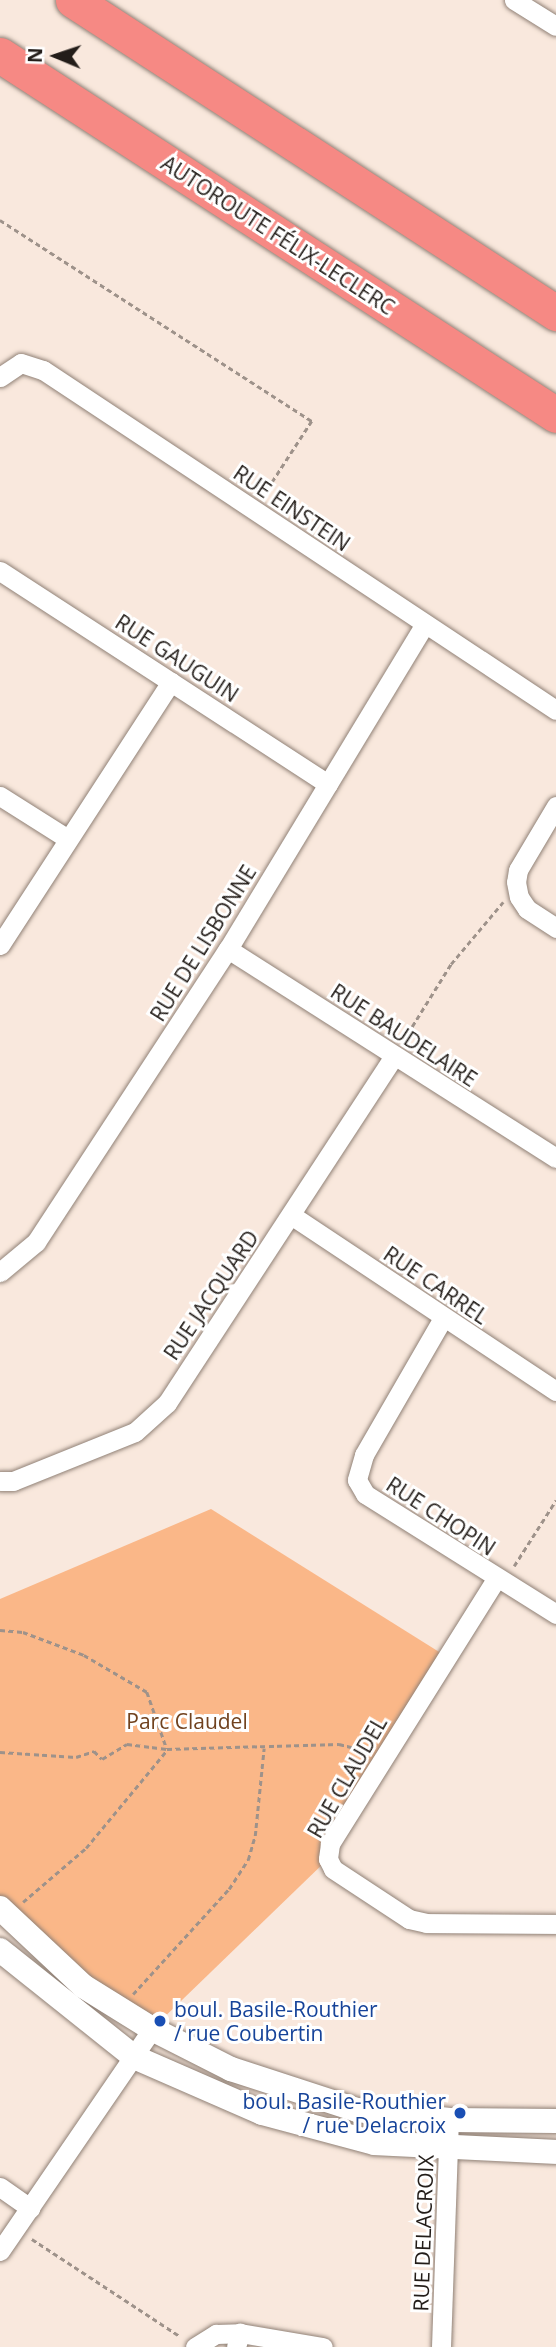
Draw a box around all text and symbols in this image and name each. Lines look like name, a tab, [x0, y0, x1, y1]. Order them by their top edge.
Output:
north arrow	[21, 21, 91, 91]
text: N	[22, 47, 48, 63]
street label: AUTOROUTE FÉLIX-LECLERC	[157, 150, 399, 320]
street label: RUE EINSTEIN	[229, 460, 355, 556]
street label: RUE GAUGUIN	[111, 609, 243, 707]
street label: RUE DE LISBONNE	[145, 860, 261, 1026]
street label: RUE BAUDELAIRE	[326, 978, 482, 1092]
street label: RUE JACQUARD	[158, 1226, 264, 1364]
street label: RUE CARREL	[379, 1241, 493, 1329]
street label: RUE CHOPIN	[382, 1471, 500, 1561]
park label: Parc Claudel	[126, 1708, 248, 1734]
street label: RUE CLAUDEL	[302, 1712, 392, 1842]
place label: boul. Basile-Routhier / rue Coubertin	[174, 1996, 378, 2046]
marker: boul. Basile-Routhier / rue Coubertin	[152, 2013, 168, 2029]
place label: boul. Basile-Routhier / rue Delacroix	[242, 2088, 446, 2138]
marker: boul. Basile-Routhier / rue Delacroix	[452, 2105, 468, 2121]
street label: RUE DELACROIX	[408, 2154, 438, 2312]

